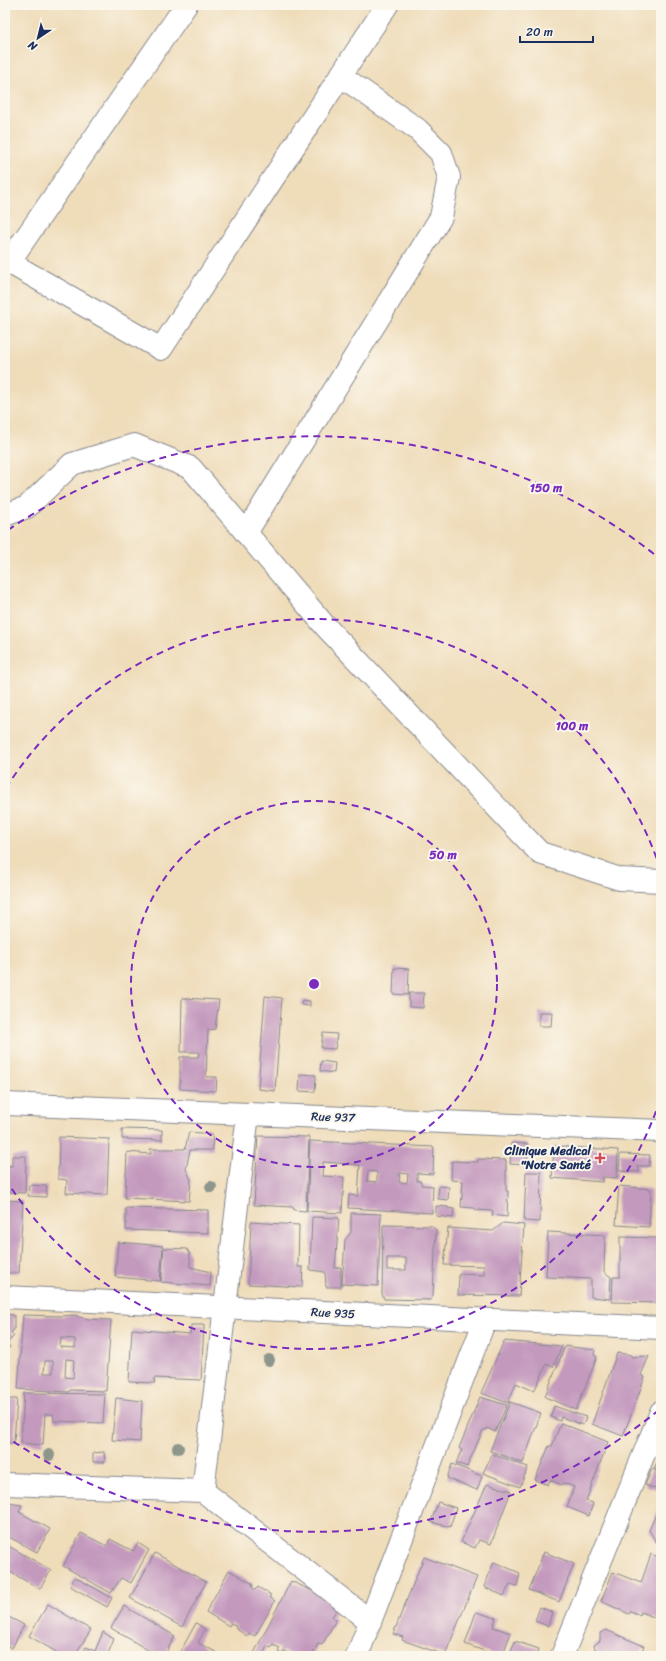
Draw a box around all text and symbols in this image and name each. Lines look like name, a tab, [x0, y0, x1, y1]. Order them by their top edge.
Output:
north arrow	[18, 18, 58, 58]
scale bar	[520, 18, 593, 44]
text: 20 m	[526, 21, 553, 43]
text: N	[24, 36, 42, 56]
text: 150 m	[530, 477, 563, 499]
text: 100 m	[556, 715, 589, 737]
text: 50 m	[429, 844, 457, 866]
centre of rings	[307, 977, 321, 991]
street label: Rue 937	[311, 1105, 356, 1129]
place label: Clinique Medical "Notre Santé	[503, 1140, 592, 1176]
marker: Clinique Medical "Notre Santé	[594, 1152, 606, 1164]
street label: Rue 935	[310, 1301, 356, 1325]

